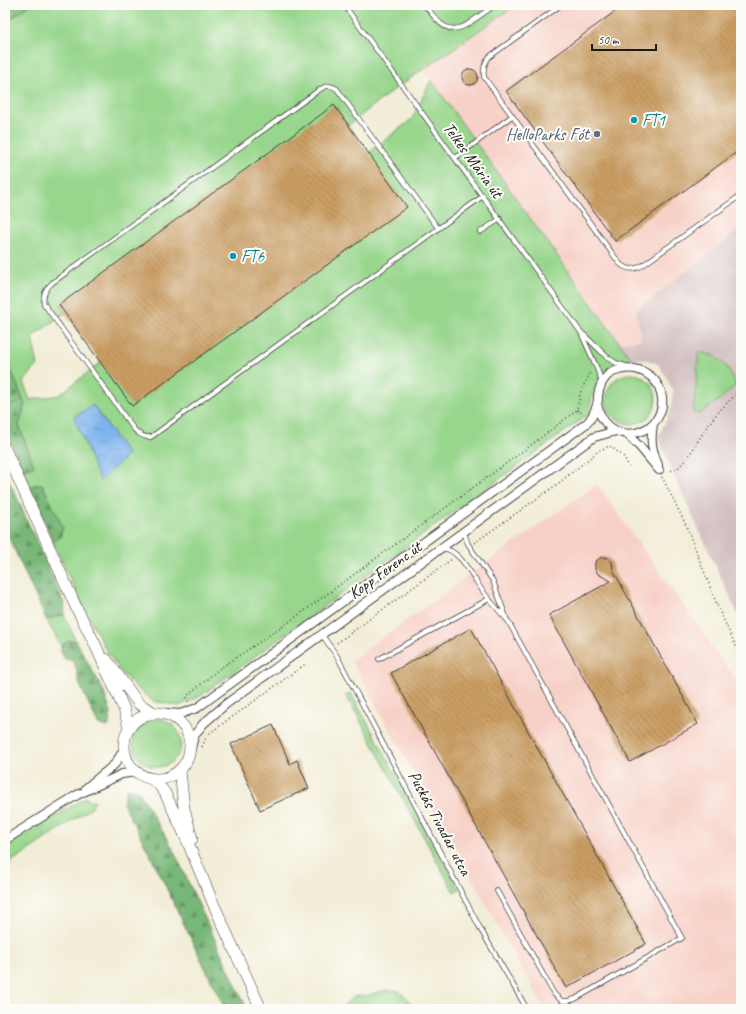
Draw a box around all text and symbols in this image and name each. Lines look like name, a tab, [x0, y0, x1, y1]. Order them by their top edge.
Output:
scale bar	[592, 26, 656, 52]
text: 50 m	[598, 32, 620, 48]
place label: FT1	[642, 110, 667, 131]
marker: FT1	[629, 115, 639, 125]
street label: Telkes Mária út	[439, 118, 509, 204]
place label: HelloParks Fót	[506, 124, 591, 145]
marker: HelloParks Fót	[592, 129, 602, 139]
place label: FT6	[241, 246, 266, 267]
marker: FT6	[228, 251, 238, 261]
street label: Kopp Ferenc út	[344, 535, 428, 604]
street label: Puskás Tivadar utca	[404, 767, 477, 880]

